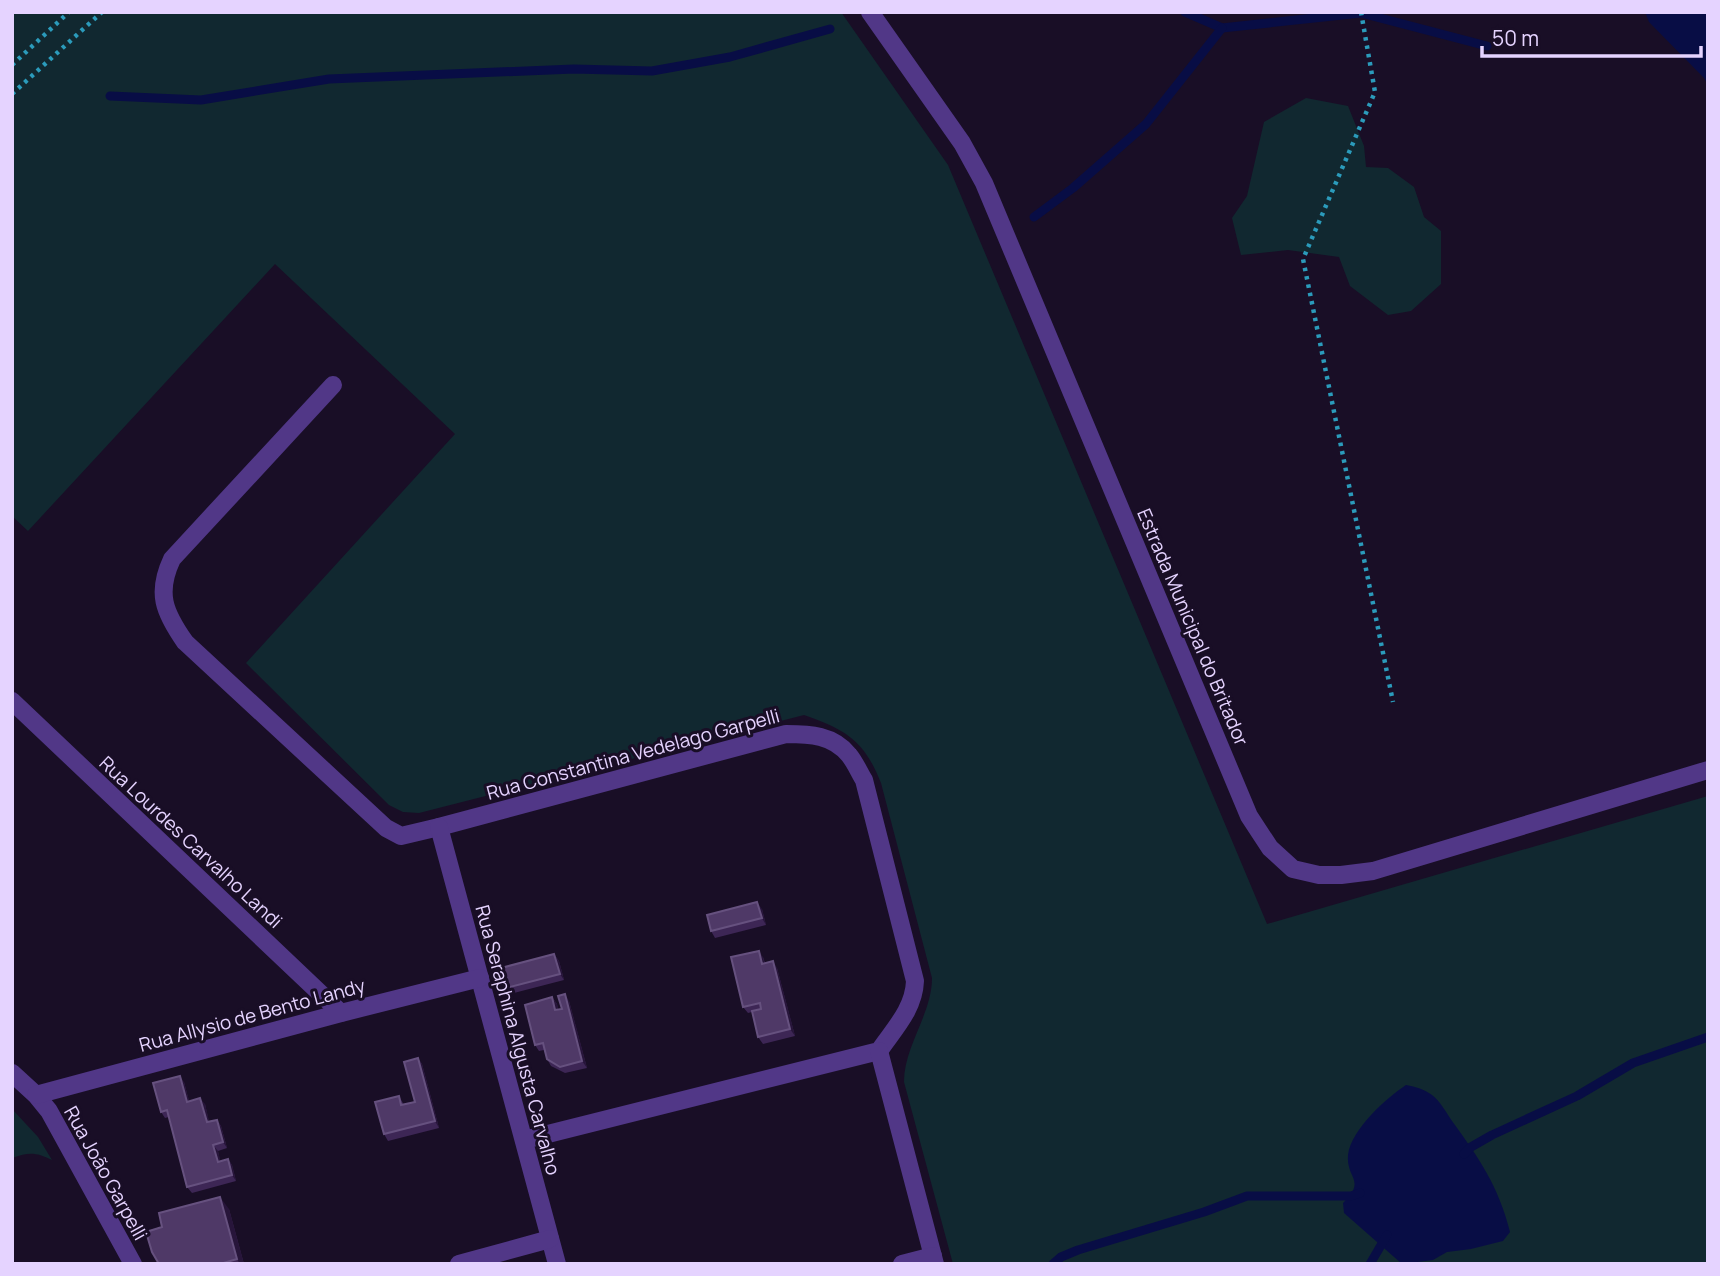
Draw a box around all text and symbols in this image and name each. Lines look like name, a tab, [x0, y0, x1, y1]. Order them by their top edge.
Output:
scale bar	[1482, 14, 1701, 58]
text: 50 m	[1492, 24, 1539, 52]
street label: Estrada Municipal do Britador	[1131, 504, 1255, 750]
street label: Rua Constantina Vedelago Garpelli	[484, 702, 782, 806]
street label: Rua Lourdes Carvalho Landi	[94, 750, 288, 934]
street label: Rua Seraphina Algusta Carvalho	[469, 902, 567, 1178]
street label: Rua Allysio de Bento Landy	[136, 972, 368, 1058]
street label: Rua João Garpelli	[58, 1101, 154, 1245]

